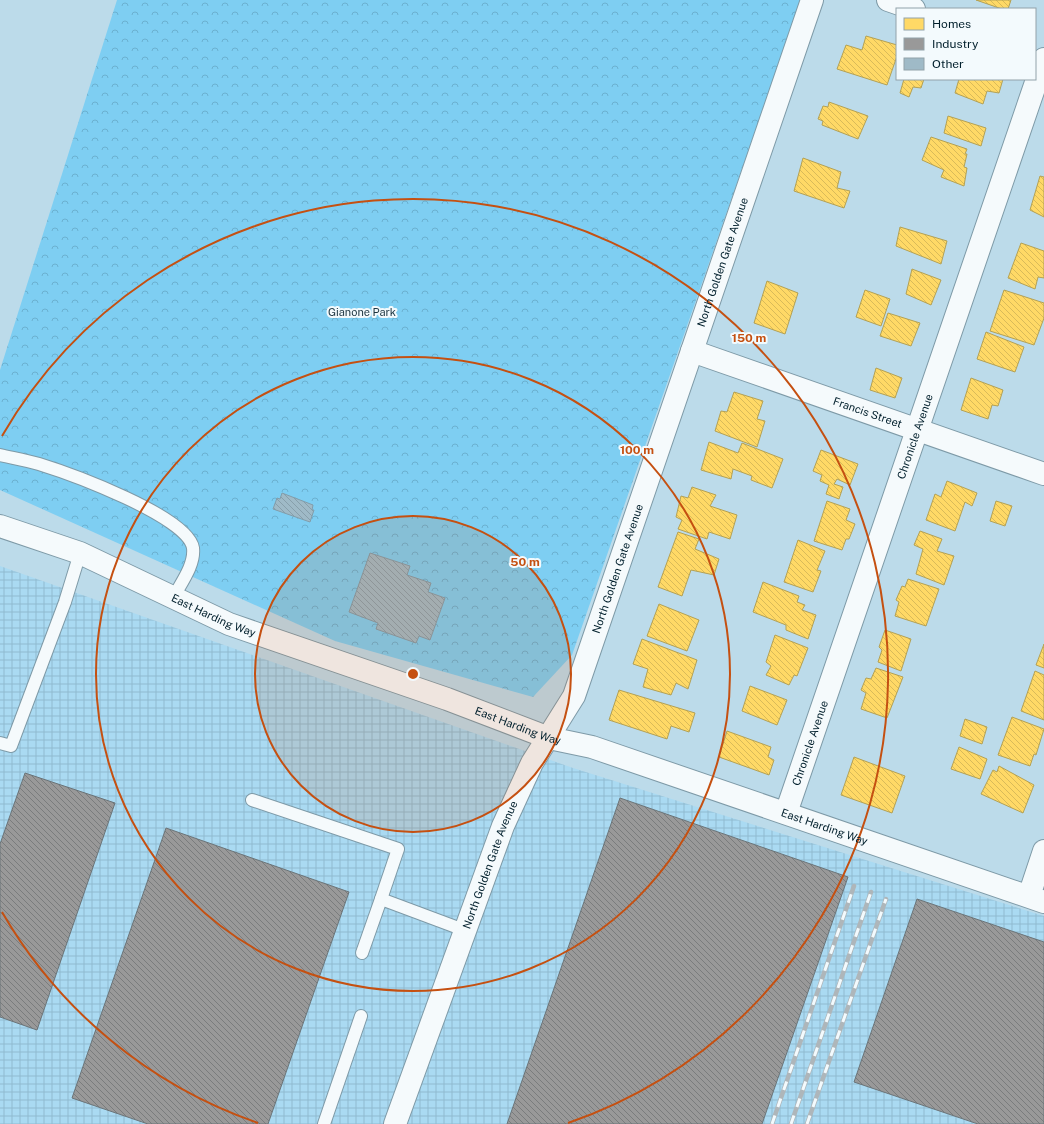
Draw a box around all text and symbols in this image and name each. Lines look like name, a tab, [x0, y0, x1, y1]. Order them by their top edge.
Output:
legend	[896, 8, 1036, 80]
text: Homes	[932, 17, 971, 31]
text: Industry	[932, 37, 979, 51]
text: Other	[932, 57, 964, 71]
street label: North Golden Gate Avenue	[695, 196, 750, 328]
park label: Gianone Park	[328, 306, 396, 318]
text: 150 m	[732, 331, 766, 345]
street label: Chronicle Avenue	[895, 392, 935, 481]
street label: Francis Street	[832, 395, 904, 430]
text: 100 m	[620, 443, 654, 457]
street label: North Golden Gate Avenue	[590, 502, 645, 635]
text: 50 m	[510, 555, 540, 569]
street label: East Harding Way	[170, 592, 257, 639]
centre of rings	[406, 667, 420, 681]
street label: Chronicle Avenue	[790, 699, 830, 787]
street label: East Harding Way	[473, 704, 562, 746]
street label: North Golden Gate Avenue	[460, 799, 520, 930]
street label: East Harding Way	[780, 806, 870, 847]

